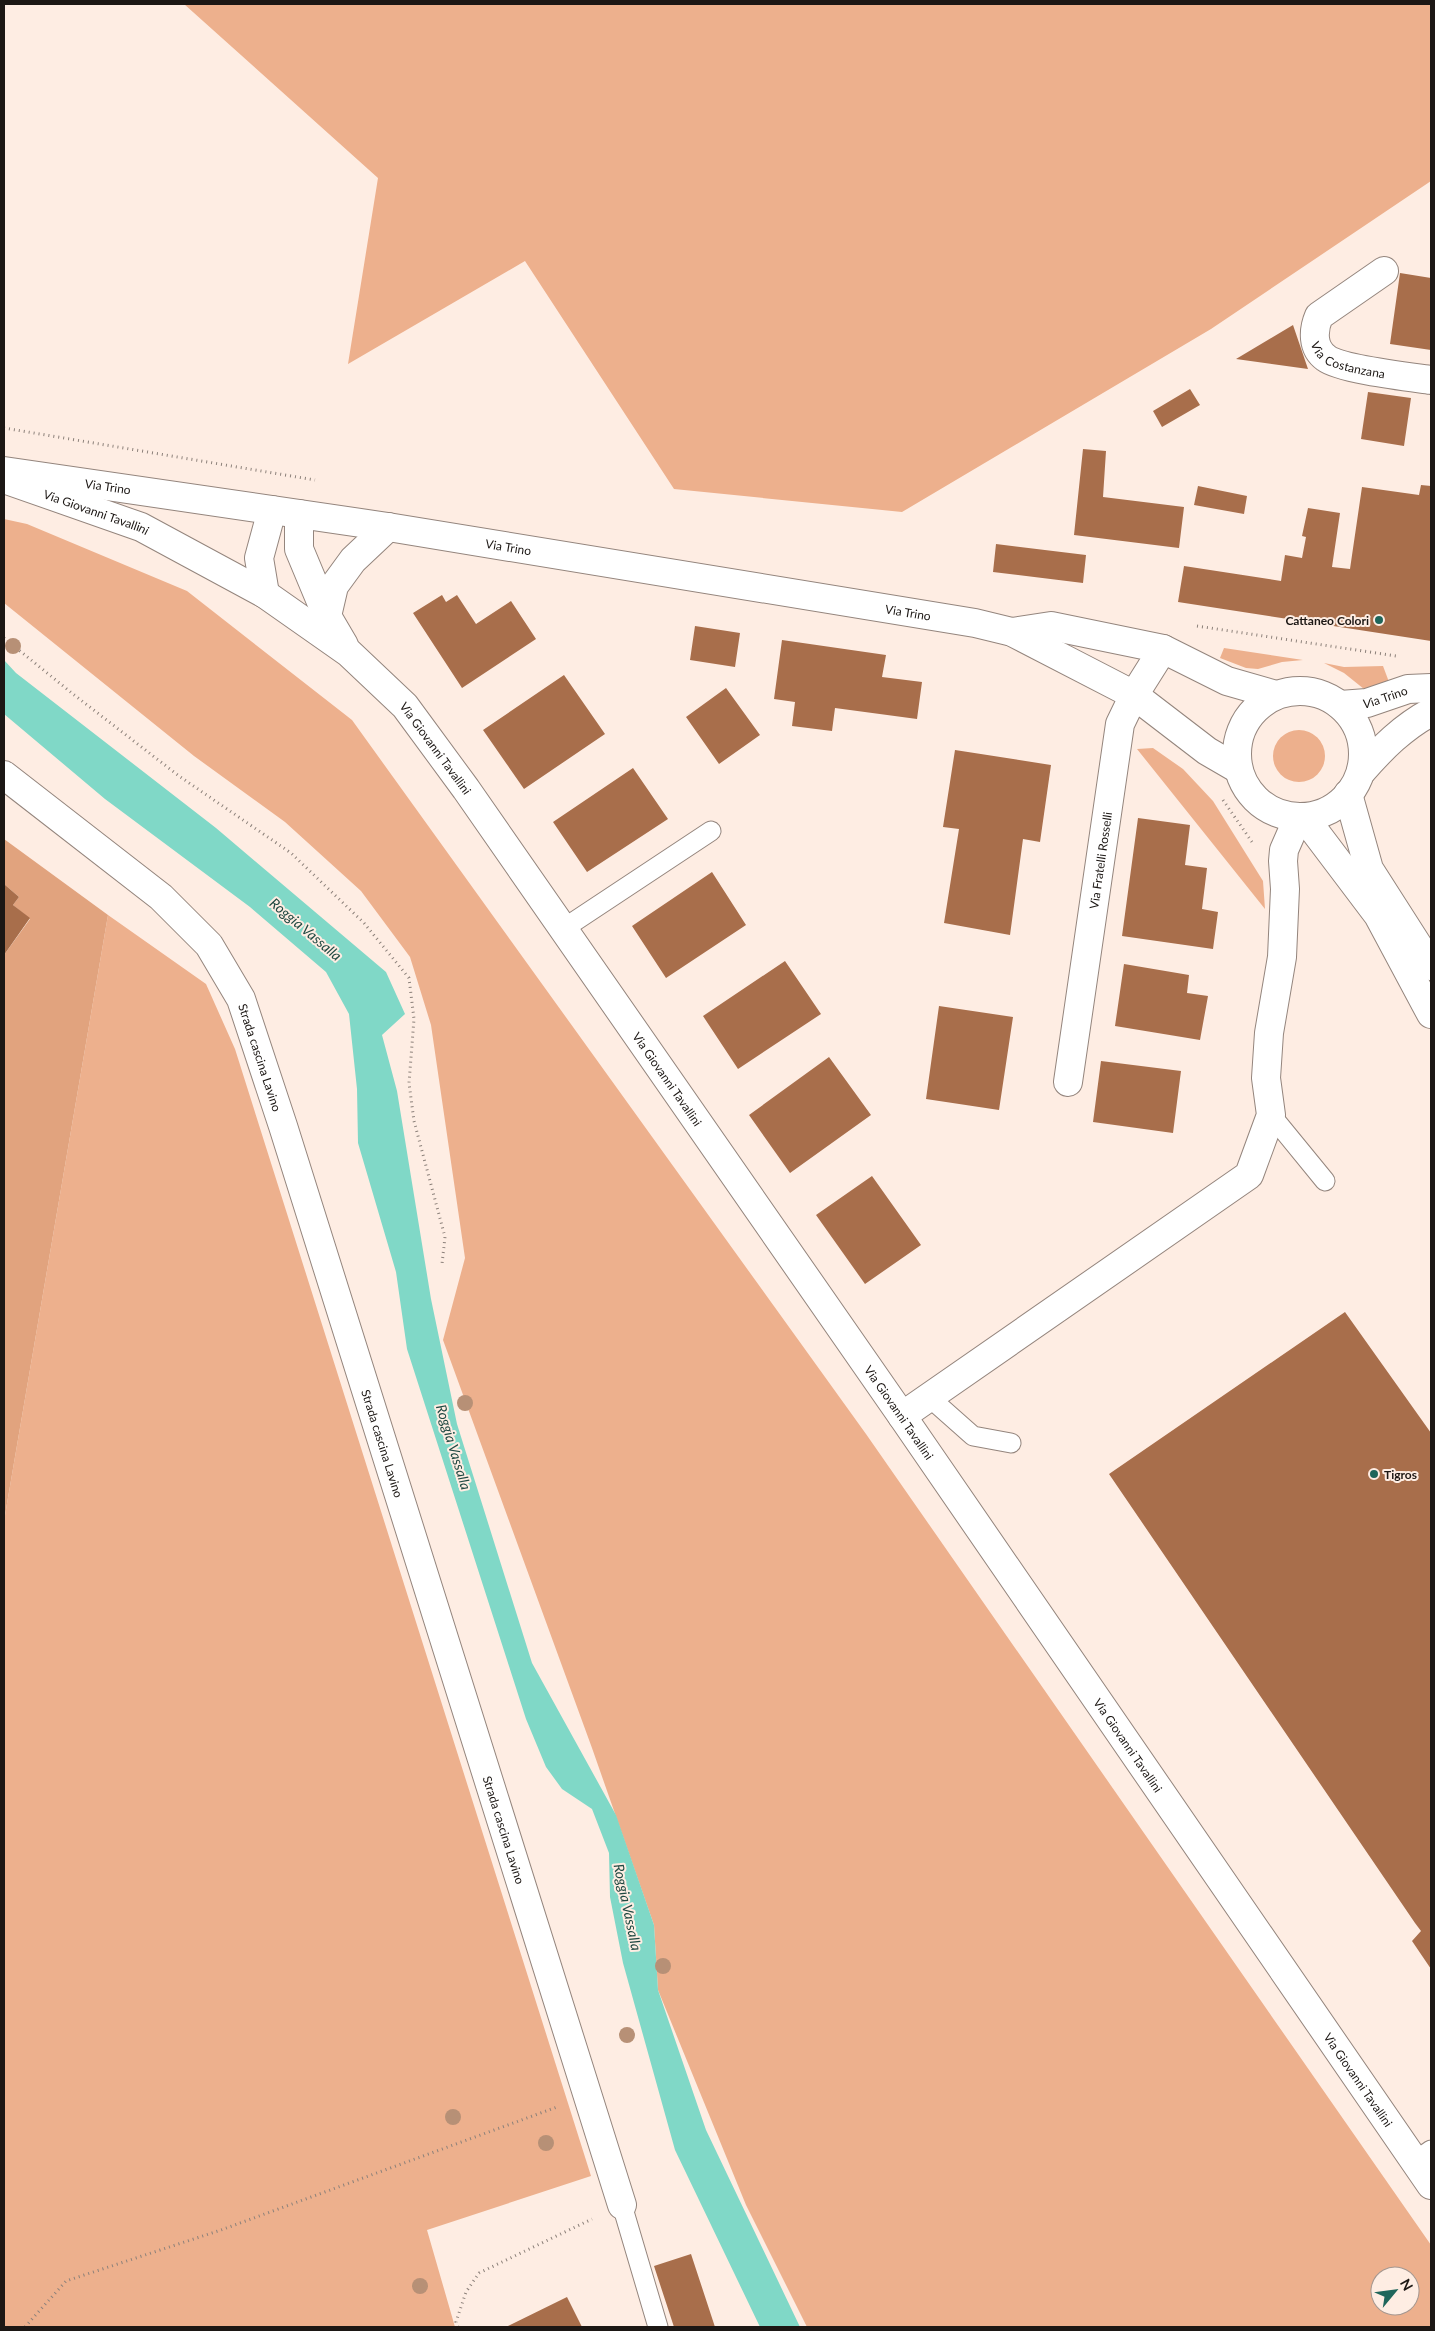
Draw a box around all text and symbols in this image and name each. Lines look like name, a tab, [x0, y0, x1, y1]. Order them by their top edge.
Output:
street label: Via Costanzana	[1308, 339, 1386, 381]
street label: Via Trino	[84, 475, 132, 497]
street label: Via Giovanni Tavallini	[42, 486, 152, 538]
street label: Via Trino	[484, 536, 533, 558]
street label: Via Trino	[884, 601, 932, 623]
place label: Cattaneo Colori	[1285, 613, 1369, 628]
marker: Cattaneo Colori	[1373, 614, 1385, 626]
street label: Via Trino	[1362, 682, 1409, 711]
street label: Via Giovanni Tavallini	[397, 699, 475, 797]
street label: Via Fratelli Rosselli	[1086, 811, 1115, 910]
water label: Roggia Vassalla	[267, 894, 345, 964]
street label: Strada cascina Lavino	[236, 1002, 285, 1113]
street label: Via Giovanni Tavallini	[630, 1029, 706, 1129]
street label: Via Giovanni Tavallini	[862, 1362, 937, 1462]
street label: Strada cascina Lavino	[359, 1388, 407, 1500]
water label: Roggia Vassalla	[433, 1402, 475, 1492]
place label: Tigros	[1384, 1467, 1417, 1482]
marker: Tigros	[1368, 1468, 1380, 1480]
street label: Via Giovanni Tavallini	[1091, 1695, 1166, 1795]
street label: Strada cascina Lavino	[480, 1774, 528, 1886]
water label: Roggia Vassalla	[610, 1862, 646, 1952]
street label: Via Giovanni Tavallini	[1321, 2030, 1396, 2130]
north arrow	[1370, 2266, 1420, 2316]
text: N	[1397, 2276, 1417, 2293]

